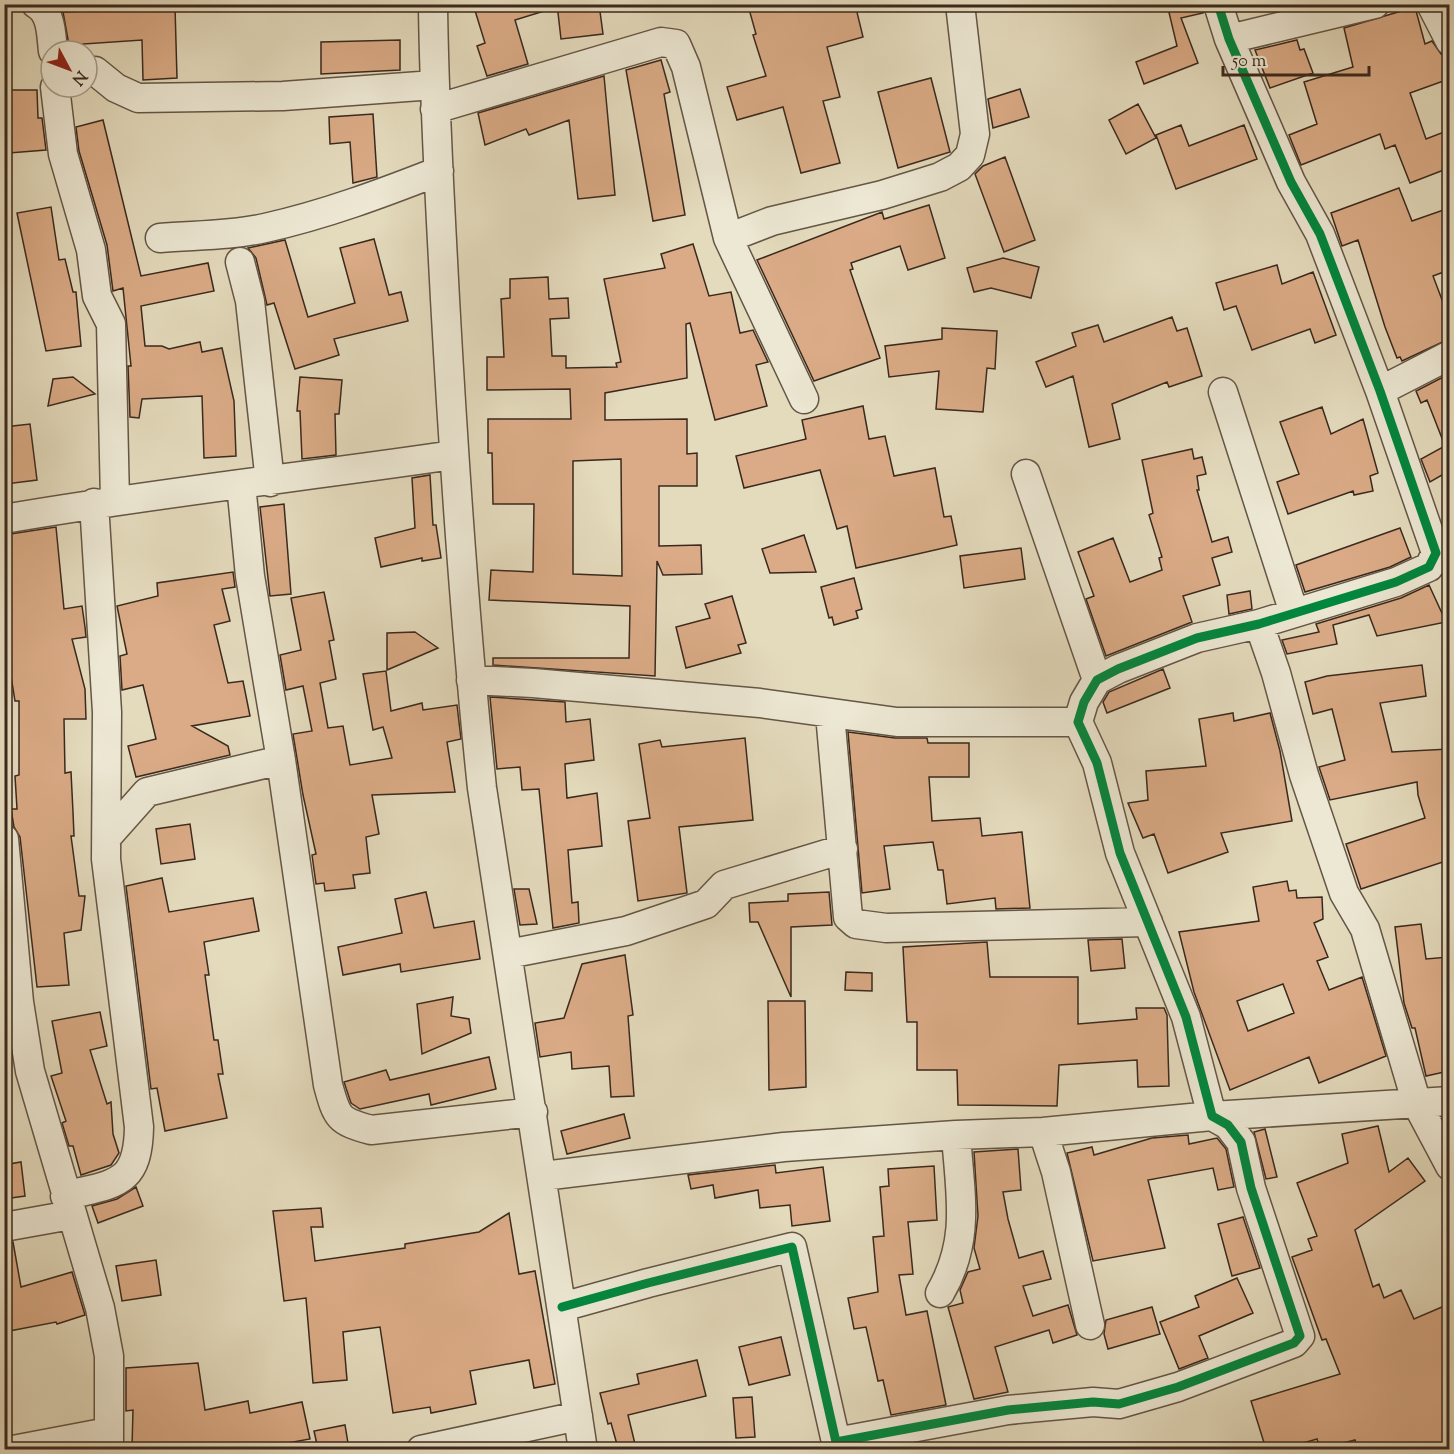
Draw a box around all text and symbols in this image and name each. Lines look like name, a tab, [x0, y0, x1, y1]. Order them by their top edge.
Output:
north arrow	[39, 39, 99, 99]
scale bar	[1223, 39, 1368, 77]
text: 50 m	[1231, 49, 1267, 75]
text: N	[65, 65, 91, 90]

